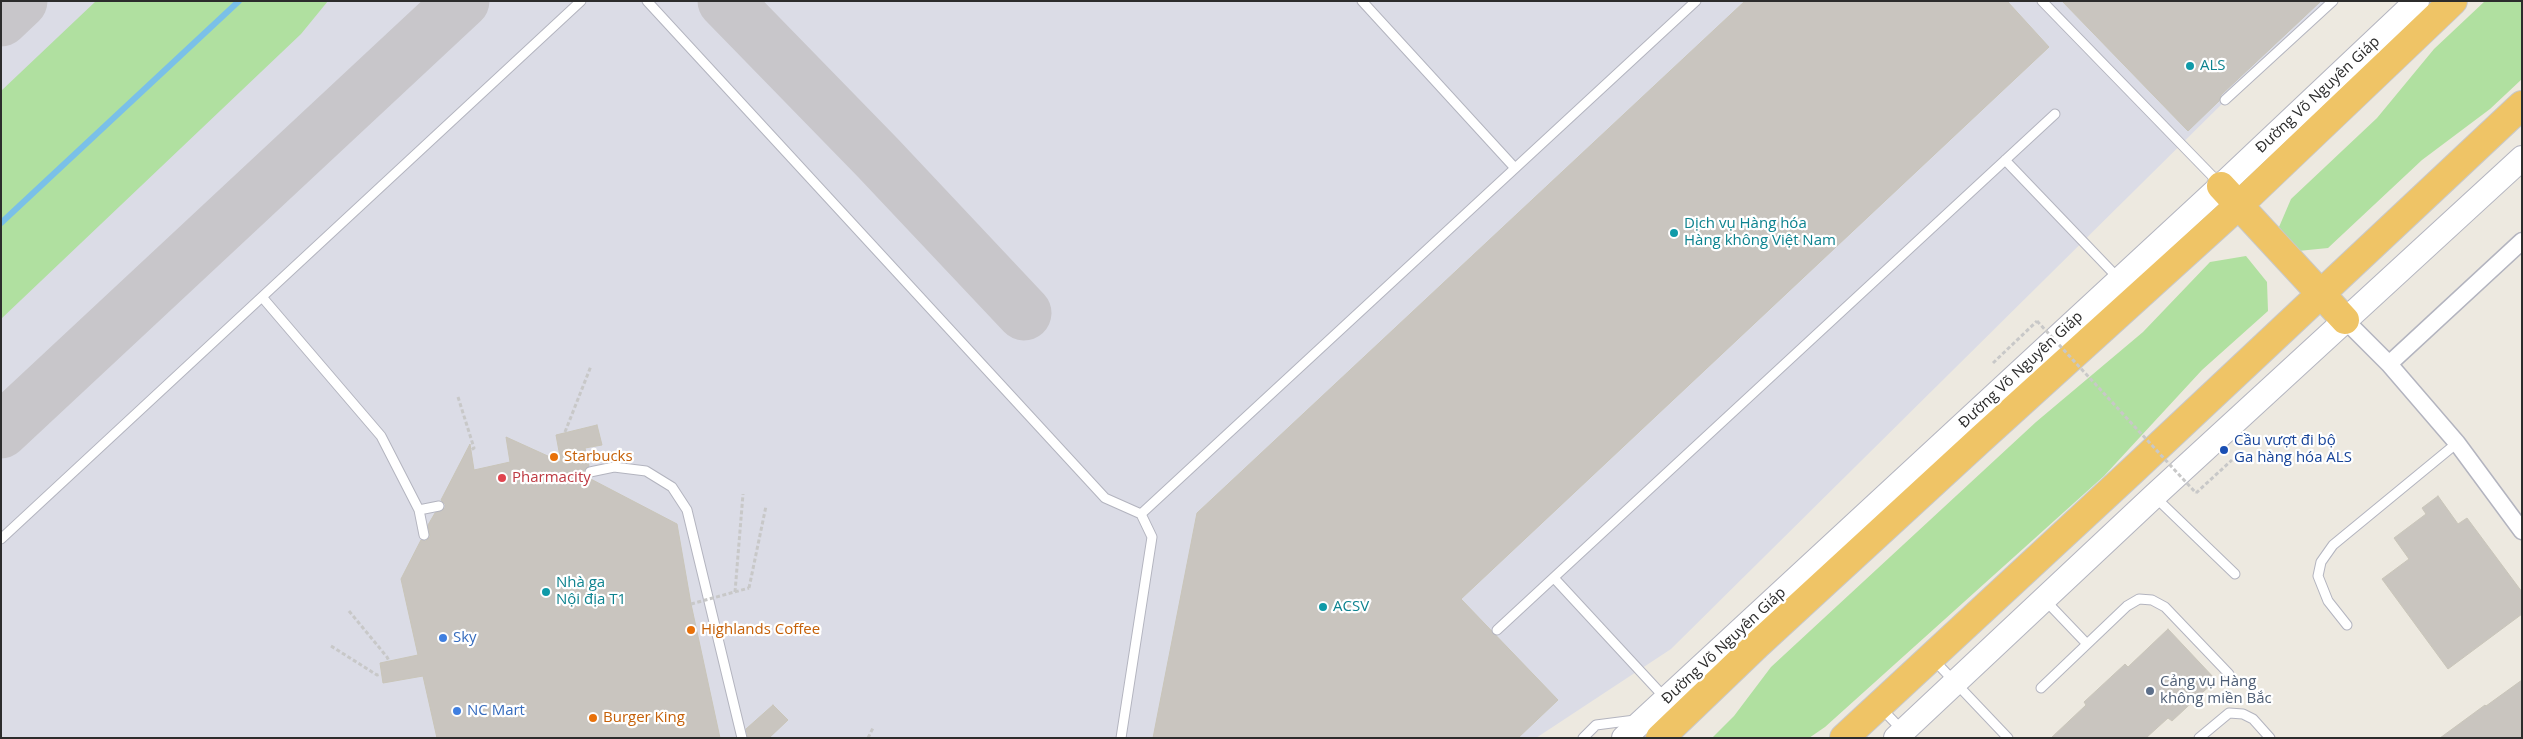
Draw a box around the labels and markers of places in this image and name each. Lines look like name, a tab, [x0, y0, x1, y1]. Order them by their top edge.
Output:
place label: ALS	[2200, 57, 2226, 75]
marker: ALS	[2184, 60, 2196, 72]
place label: Dịch vụ Hàng hóa Hàng không Việt Nam	[1684, 215, 1836, 250]
marker: Dịch vụ Hàng hóa Hàng không Việt Nam	[1668, 227, 1680, 239]
place label: Cầu vượt đi bộ Ga hàng hóa ALS	[2234, 432, 2352, 467]
marker: Cầu vượt đi bộ Ga hàng hóa ALS	[2218, 444, 2230, 456]
place label: Starbucks	[564, 448, 633, 466]
marker: Starbucks	[548, 451, 560, 463]
place label: Pharmacity	[512, 469, 591, 487]
marker: Pharmacity	[496, 472, 508, 484]
place label: Nhà ga Nội địa T1	[556, 574, 626, 609]
marker: Nhà ga Nội địa T1	[540, 586, 552, 598]
place label: ACSV	[1333, 598, 1369, 616]
marker: ACSV	[1317, 601, 1329, 613]
place label: Highlands Coffee	[701, 621, 820, 639]
marker: Highlands Coffee	[685, 624, 697, 636]
place label: Sky	[453, 629, 477, 647]
marker: Sky	[437, 632, 449, 644]
place label: Cảng vụ Hàng không miền Bắc	[2160, 673, 2272, 708]
marker: Cảng vụ Hàng không miền Bắc	[2144, 685, 2156, 697]
place label: NC Mart	[467, 702, 525, 720]
marker: NC Mart	[451, 705, 463, 717]
place label: Burger King	[603, 709, 685, 727]
marker: Burger King	[587, 712, 599, 724]

